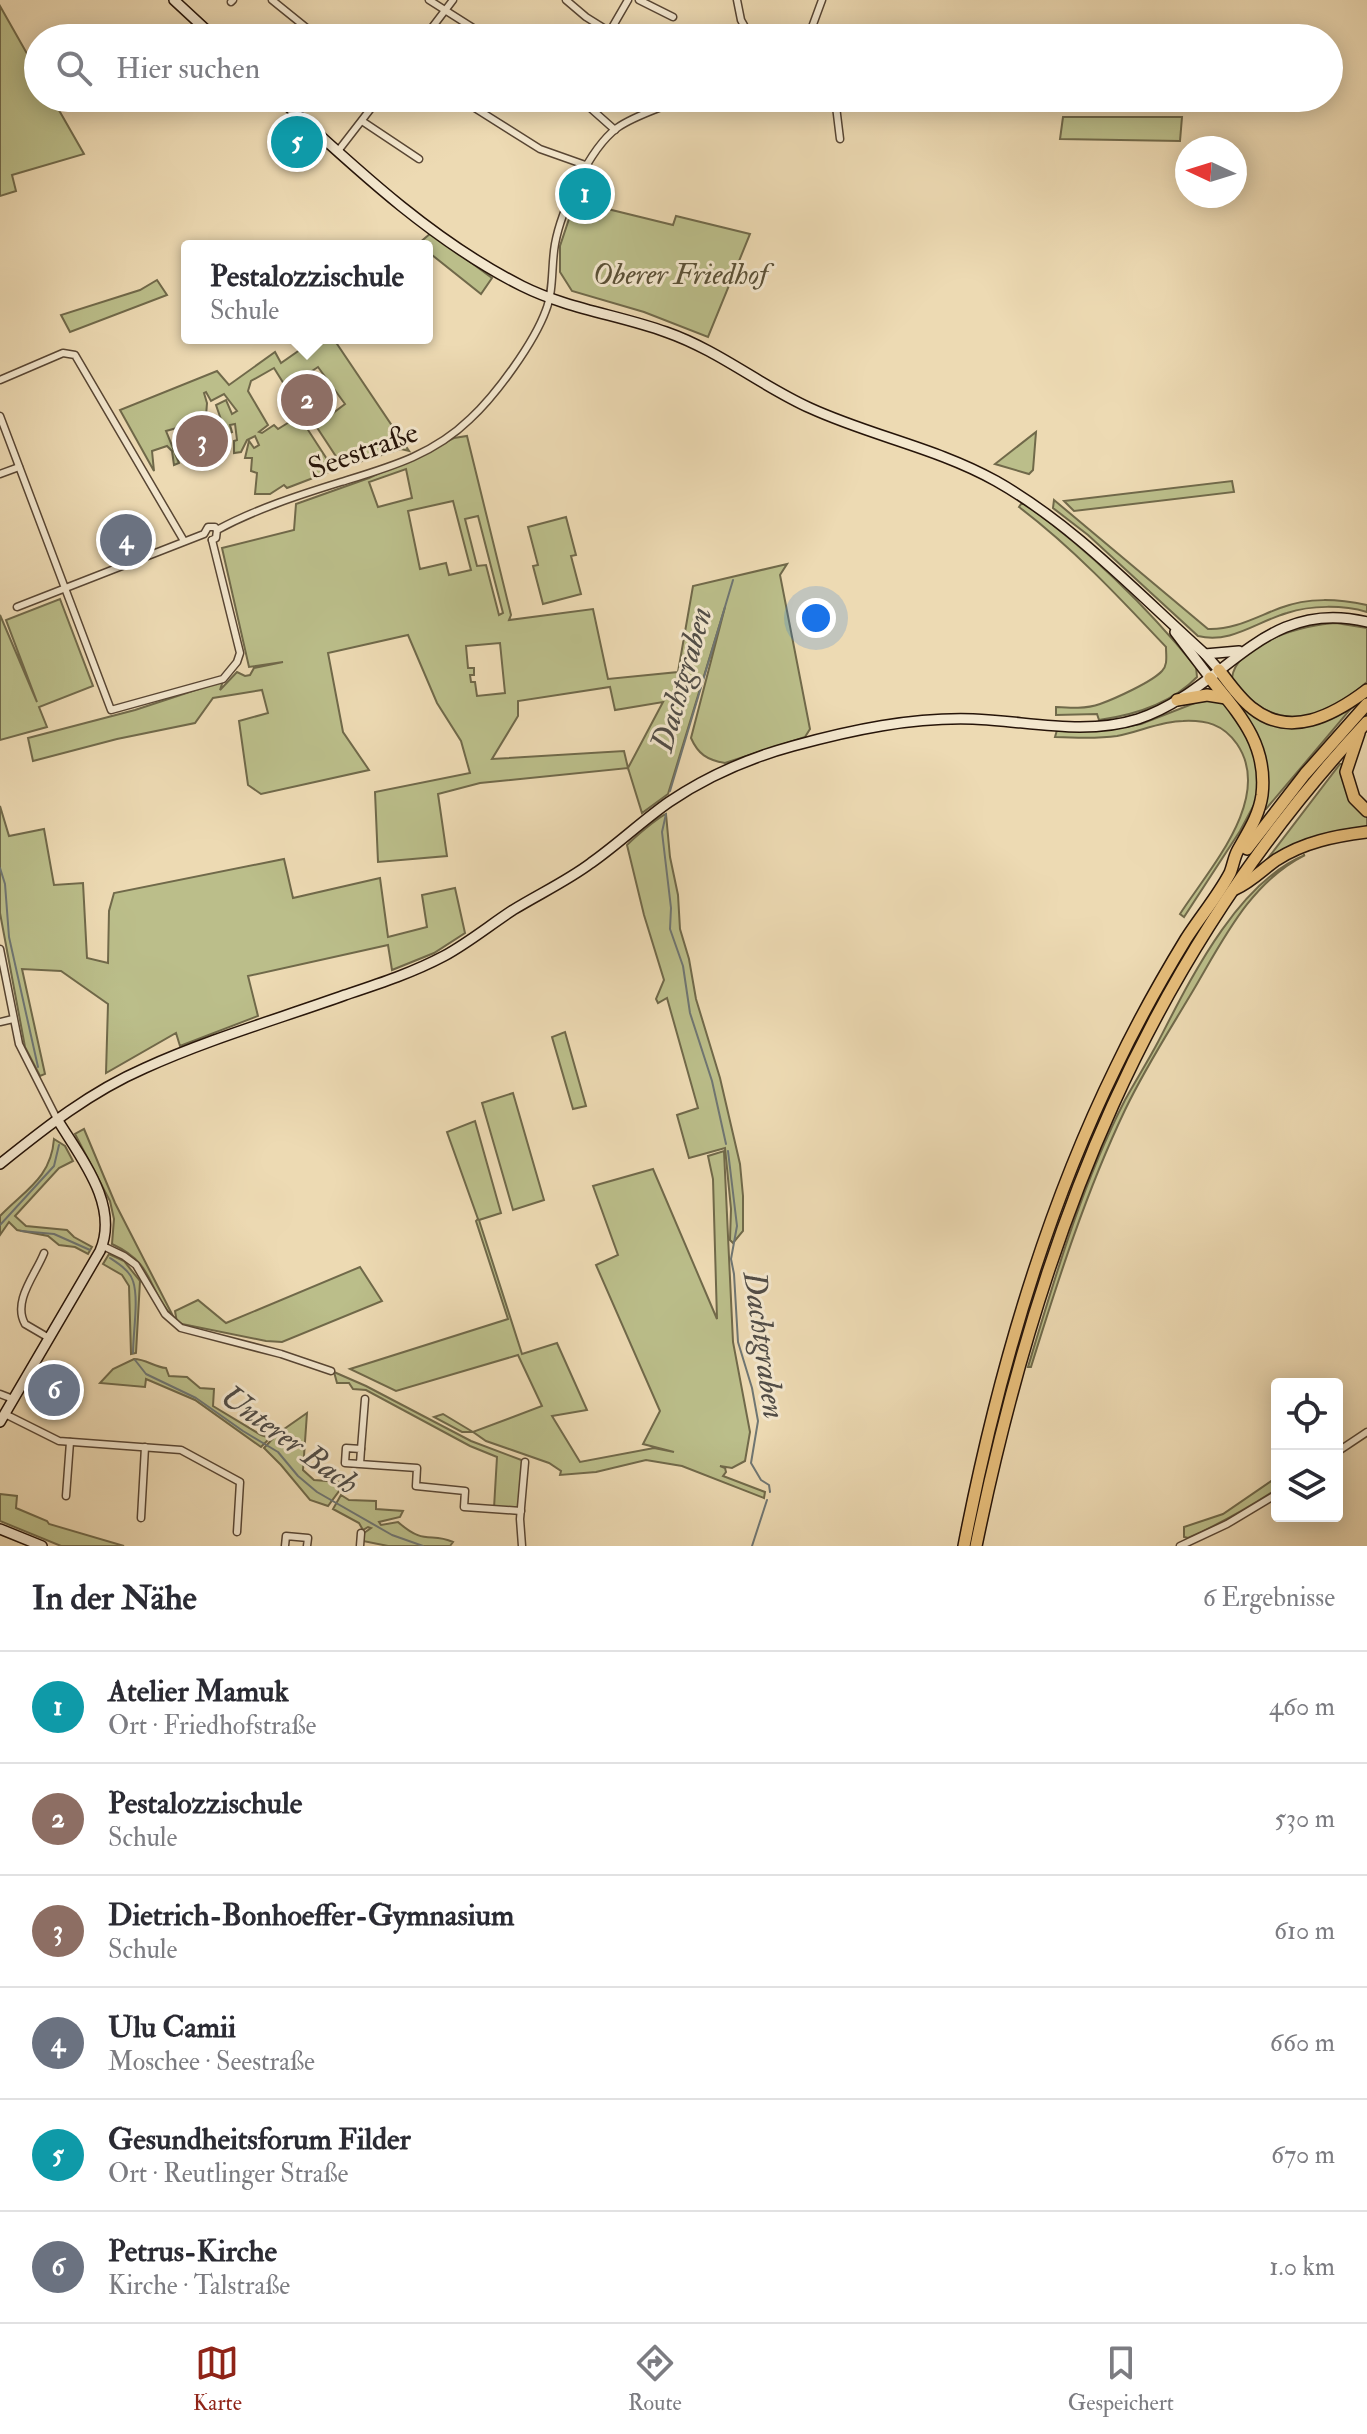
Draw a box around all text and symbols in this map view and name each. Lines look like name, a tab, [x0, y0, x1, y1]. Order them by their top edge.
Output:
search box	[24, 24, 1343, 112]
icon: search	[52, 46, 96, 90]
text: Hier suchen	[116, 50, 260, 87]
pin: 5	[271, 112, 323, 172]
north arrow	[1175, 136, 1247, 208]
pin: 1	[559, 164, 611, 224]
popup	[181, 240, 433, 344]
park label: Oberer Friedhof	[593, 256, 775, 293]
text: Pestalozzischule	[210, 258, 404, 295]
text: Schule	[210, 295, 279, 327]
pin: 2	[281, 370, 333, 430]
pin: 3	[176, 411, 228, 471]
street label: Seestraße	[303, 414, 423, 487]
pin: 4	[100, 510, 152, 570]
your location	[796, 598, 836, 638]
water label: Dachtgraben	[642, 602, 722, 757]
water label: Dachtgraben	[734, 1268, 794, 1421]
pin: 6	[28, 1360, 80, 1420]
water label: Unterer Bach	[212, 1376, 367, 1503]
map controls	[1271, 1378, 1343, 1522]
button: locate	[1271, 1378, 1343, 1450]
button: layers	[1271, 1450, 1343, 1522]
text: In der Nähe	[32, 1577, 197, 1620]
text: 6 Ergebnisse	[1203, 1582, 1335, 1614]
text: Atelier Mamuk	[108, 1673, 289, 1710]
text: 1	[53, 1691, 63, 1723]
text: 460 m	[1269, 1691, 1335, 1723]
text: Ort · Friedhofstraße	[108, 1710, 316, 1742]
text: Pestalozzischule	[108, 1785, 302, 1822]
text: 2	[51, 1803, 65, 1835]
text: 530 m	[1275, 1803, 1335, 1835]
text: Schule	[108, 1822, 177, 1854]
text: Dietrich-Bonhoeffer-Gymnasium	[108, 1897, 514, 1934]
text: 3	[53, 1915, 63, 1947]
text: 610 m	[1274, 1915, 1335, 1947]
text: Schule	[108, 1934, 177, 1966]
text: Ulu Camii	[108, 2009, 236, 2046]
text: 4	[51, 2027, 65, 2059]
text: 660 m	[1270, 2027, 1335, 2059]
text: Moschee · Seestraße	[108, 2046, 315, 2078]
text: Gesundheitsforum Filder	[108, 2121, 411, 2158]
text: 5	[52, 2139, 64, 2171]
text: 670 m	[1271, 2139, 1335, 2171]
text: Ort · Reutlinger Straße	[108, 2158, 348, 2190]
text: Petrus-Kirche	[108, 2233, 277, 2270]
text: 6	[51, 2251, 65, 2283]
text: 1.0 km	[1269, 2251, 1335, 2283]
text: Kirche · Talstraße	[108, 2270, 290, 2302]
tab: Karte	[193, 2341, 242, 2417]
tab: Route	[628, 2341, 682, 2417]
tab: Gespeichert	[1068, 2341, 1174, 2417]

